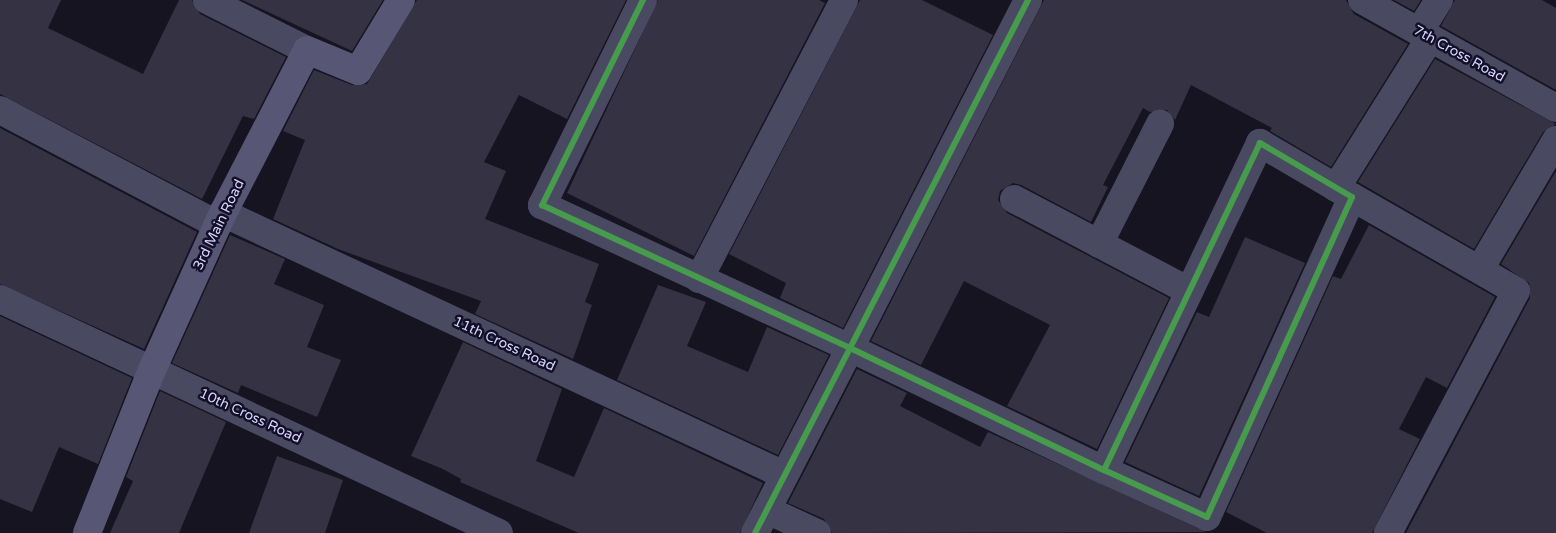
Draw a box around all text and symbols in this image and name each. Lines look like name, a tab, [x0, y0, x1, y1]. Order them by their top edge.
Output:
street label: 7th Cross Road	[1410, 22, 1508, 86]
street label: 3rd Main Road	[190, 177, 248, 273]
street label: 11th Cross Road	[450, 313, 558, 375]
street label: 10th Cross Road	[196, 385, 304, 447]

